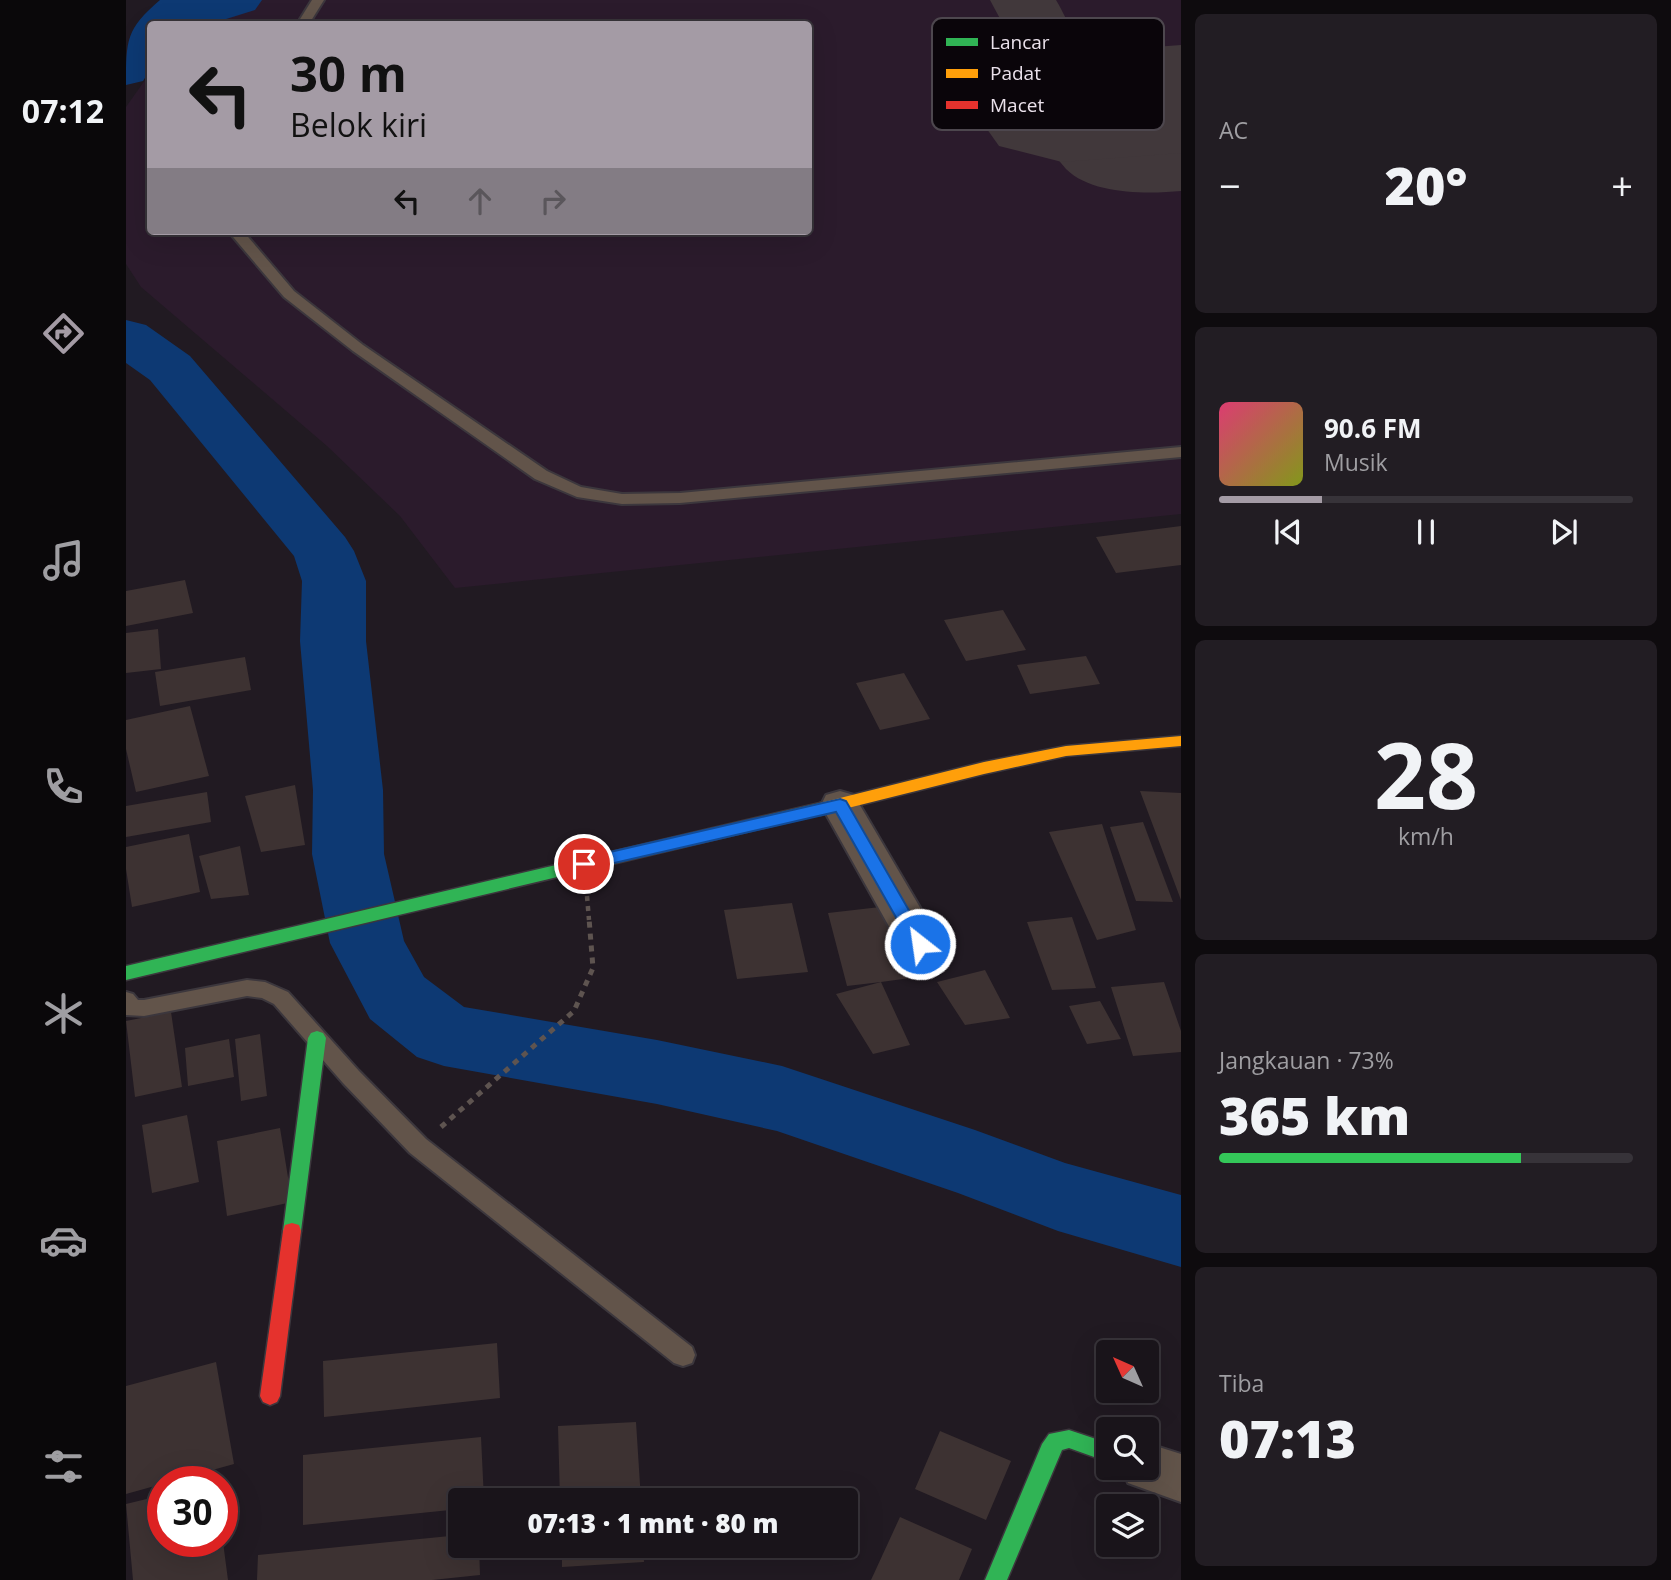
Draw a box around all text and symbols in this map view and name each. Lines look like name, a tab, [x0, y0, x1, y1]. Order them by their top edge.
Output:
legend	[932, 18, 1164, 130]
text: Lancar	[990, 29, 1050, 55]
text: 30 m	[290, 40, 407, 106]
icon: left	[175, 49, 266, 140]
text: Padat	[990, 60, 1041, 86]
text: 07:12	[22, 89, 104, 132]
text: Macet	[990, 92, 1044, 118]
text: Belok kiri	[290, 103, 427, 146]
text: AC	[1219, 114, 1248, 146]
text: 20°	[1385, 149, 1467, 220]
text: −	[1219, 159, 1241, 211]
text: +	[1611, 159, 1633, 211]
icon: left	[388, 182, 426, 220]
icon: ahead	[461, 182, 499, 220]
icon: right	[534, 182, 572, 220]
icon: directions	[39, 309, 88, 358]
text: 90.6 FM	[1324, 410, 1422, 446]
text: Musik	[1324, 446, 1388, 478]
icon: previous	[1269, 513, 1307, 551]
icon: pause	[1407, 513, 1445, 551]
icon: next	[1545, 513, 1583, 551]
icon: music	[39, 536, 88, 585]
text: 28	[1374, 712, 1478, 836]
icon: phone	[39, 762, 88, 811]
text: km/h	[1398, 820, 1454, 852]
pin	[554, 834, 614, 894]
icon: arrive	[565, 845, 603, 883]
position arrow	[883, 907, 957, 981]
icon: climate	[39, 989, 88, 1038]
text: Jangkauan · 73%	[1219, 1044, 1394, 1076]
text: 365 km	[1219, 1079, 1410, 1150]
icon: car	[39, 1216, 88, 1265]
north arrow	[1096, 1340, 1158, 1404]
map controls	[1096, 1340, 1159, 1557]
text: Tiba	[1219, 1367, 1264, 1399]
text: 07:13	[1219, 1402, 1356, 1473]
button: search	[1096, 1417, 1159, 1480]
icon: filters	[39, 1442, 88, 1491]
speed limit sign: 30	[147, 1466, 238, 1557]
button: layers	[1096, 1494, 1159, 1557]
text: 07:13 · 1 mnt · 80 m	[527, 1505, 779, 1541]

